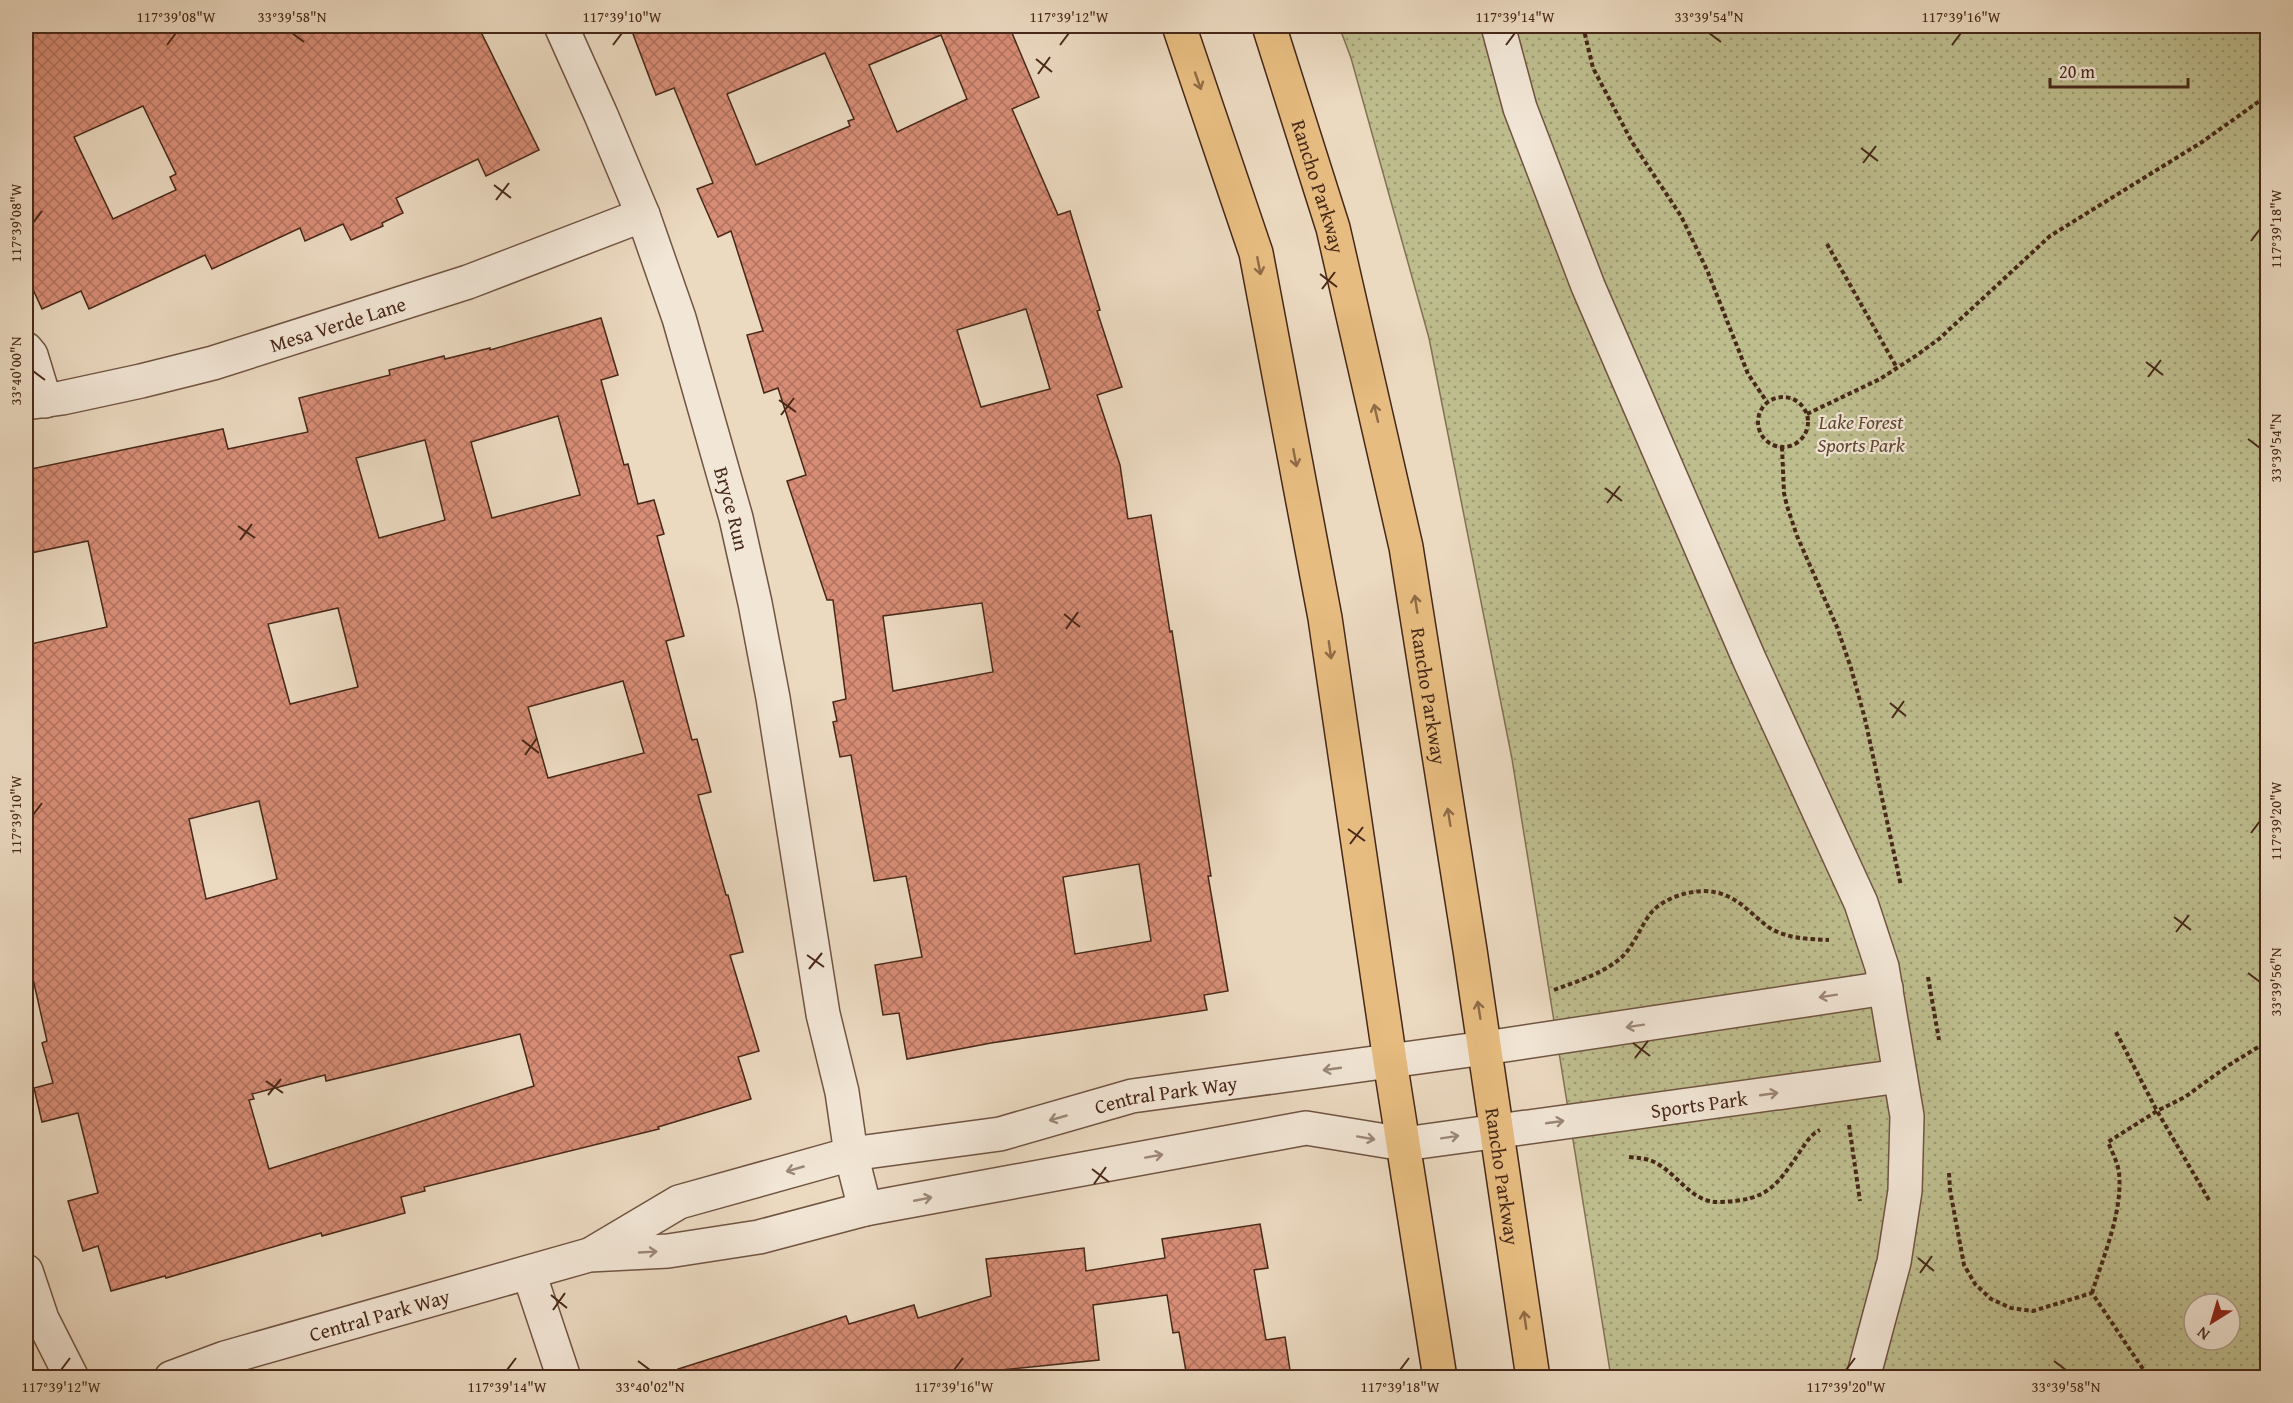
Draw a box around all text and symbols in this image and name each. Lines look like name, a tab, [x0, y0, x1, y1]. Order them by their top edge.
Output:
text: 117°39'08"W	[136, 6, 216, 27]
text: 33°39'58"N	[258, 6, 327, 27]
text: 117°39'10"W	[582, 6, 662, 27]
text: 117°39'12"W	[1029, 6, 1109, 27]
text: 117°39'14"W	[1475, 6, 1555, 27]
text: 33°39'54"N	[1675, 6, 1744, 27]
text: 117°39'16"W	[1921, 6, 2001, 27]
scale bar	[2050, 51, 2188, 89]
text: 20 m	[2059, 58, 2095, 85]
one-way arrow	[1193, 71, 1204, 90]
street label: Rancho Parkway	[1285, 116, 1353, 256]
text: 117°39'08"W	[5, 183, 26, 263]
text: 117°39'18"W	[2265, 189, 2286, 269]
one-way arrow	[1254, 256, 1265, 275]
street label: Mesa Verde Lane	[266, 288, 409, 359]
text: 33°40'00"N	[5, 336, 26, 405]
one-way arrow	[1369, 404, 1381, 423]
park label: Lake Forest Sports Park	[1817, 407, 1906, 459]
text: 33°39'54"N	[2265, 413, 2286, 482]
one-way arrow	[1290, 447, 1301, 467]
street label: Bryce Run	[708, 463, 757, 553]
one-way arrow	[1410, 595, 1421, 614]
street label: Rancho Parkway	[1404, 625, 1455, 767]
one-way arrow	[1324, 639, 1335, 659]
text: 117°39'10"W	[5, 775, 26, 855]
text: 117°39'20"W	[2265, 781, 2286, 861]
one-way arrow	[1444, 808, 1455, 828]
text: 33°39'56"N	[2265, 947, 2286, 1016]
one-way arrow	[1818, 991, 1838, 1002]
one-way arrow	[1474, 1001, 1485, 1020]
one-way arrow	[1626, 1020, 1645, 1031]
one-way arrow	[1323, 1064, 1343, 1075]
street label: Central Park Way	[1091, 1067, 1239, 1121]
street label: Sports Park	[1649, 1082, 1750, 1125]
one-way arrow	[1759, 1088, 1779, 1099]
street label: Rancho Parkway	[1479, 1106, 1528, 1247]
one-way arrow	[1049, 1112, 1068, 1124]
one-way arrow	[1545, 1117, 1565, 1128]
one-way arrow	[1440, 1132, 1460, 1143]
one-way arrow	[1356, 1133, 1376, 1144]
one-way arrow	[1144, 1150, 1163, 1161]
one-way arrow	[786, 1164, 805, 1176]
one-way arrow	[913, 1193, 932, 1204]
one-way arrow	[637, 1246, 657, 1257]
street label: Central Park Way	[306, 1281, 453, 1348]
north arrow	[2182, 1292, 2242, 1352]
one-way arrow	[1519, 1310, 1530, 1330]
text: N	[2191, 1321, 2214, 1347]
text: 117°39'12"W	[21, 1376, 101, 1397]
text: 117°39'14"W	[467, 1376, 547, 1397]
text: 33°40'02"N	[616, 1376, 685, 1397]
text: 117°39'16"W	[914, 1376, 994, 1397]
text: 117°39'18"W	[1360, 1376, 1440, 1397]
text: 117°39'20"W	[1806, 1376, 1886, 1397]
text: 33°39'58"N	[2032, 1376, 2101, 1397]

